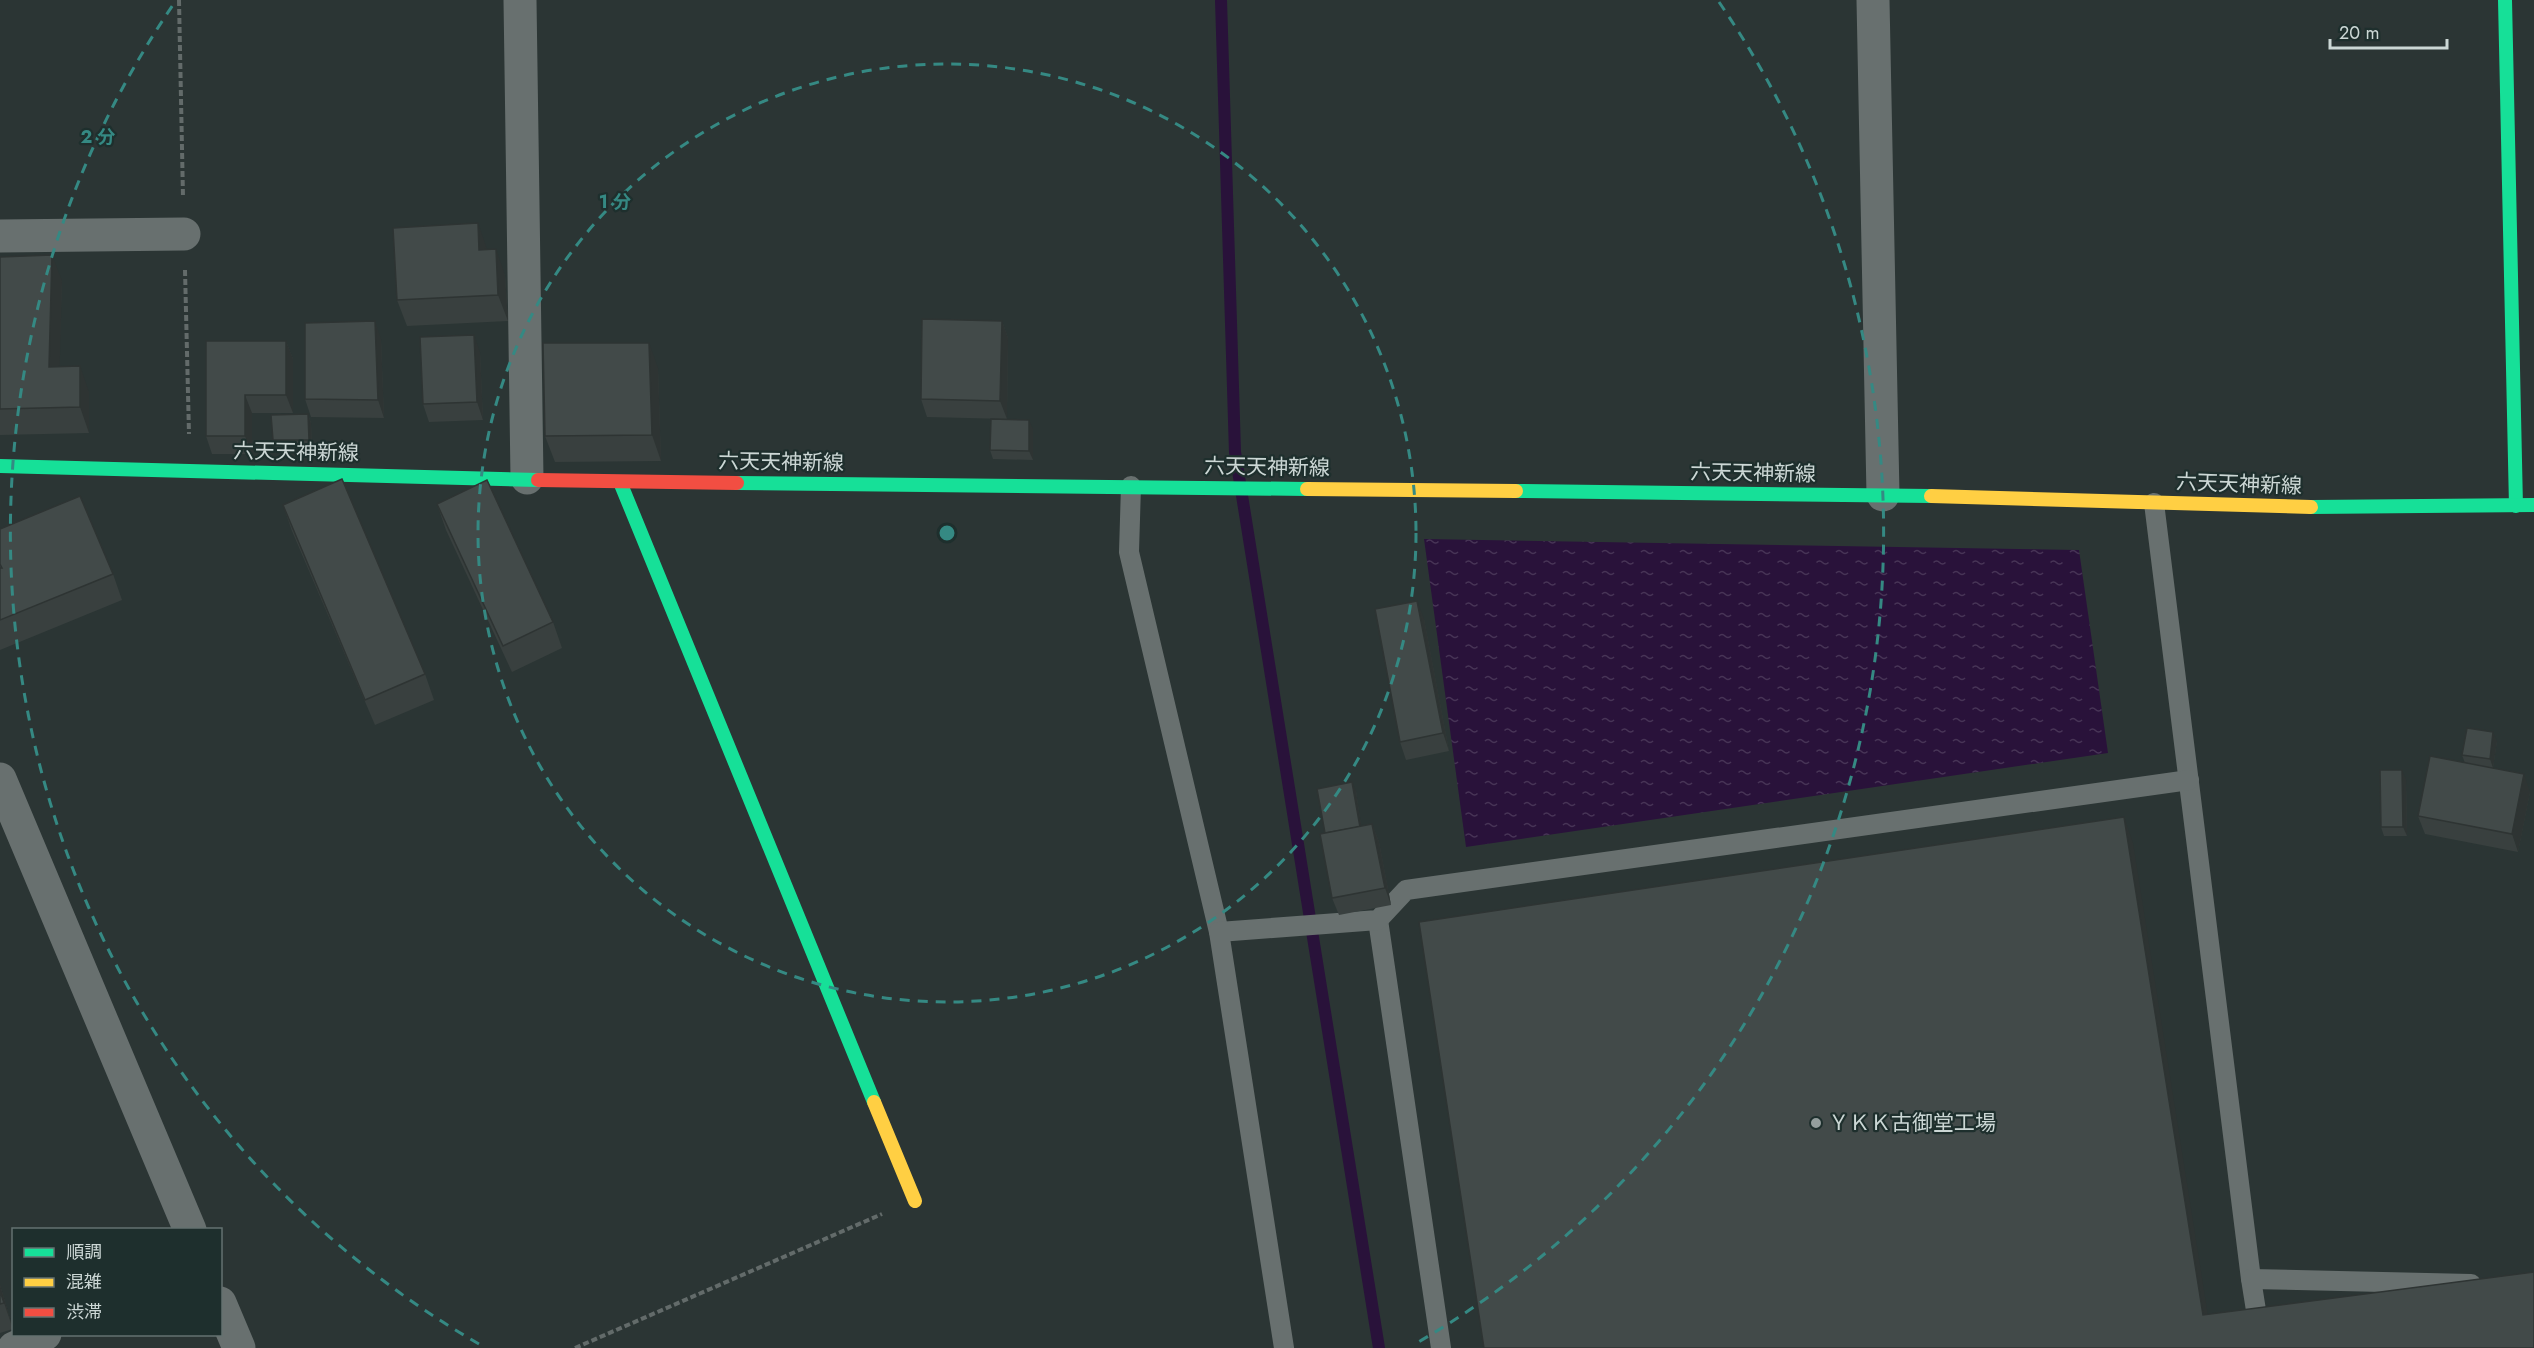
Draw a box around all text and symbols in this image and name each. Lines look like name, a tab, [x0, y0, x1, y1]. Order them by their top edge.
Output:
scale bar	[2330, 12, 2447, 50]
text: 20 m	[2339, 20, 2379, 46]
text: 2 分	[80, 124, 116, 150]
text: 1 分	[599, 189, 631, 215]
street label: 六天天神新線	[233, 436, 359, 468]
street label: 六天天神新線	[718, 446, 844, 478]
street label: 六天天神新線	[1204, 451, 1330, 483]
street label: 六天天神新線	[1690, 457, 1816, 489]
street label: 六天天神新線	[2176, 467, 2302, 501]
centre of rings	[937, 523, 957, 543]
place label: ＹＫＫ古御堂工場	[1828, 1108, 1996, 1138]
marker: ＹＫＫ古御堂工場	[1809, 1116, 1823, 1130]
legend	[12, 1228, 222, 1336]
text: 順調	[66, 1239, 102, 1265]
text: 混雑	[66, 1269, 102, 1295]
text: 渋滞	[66, 1299, 102, 1325]

